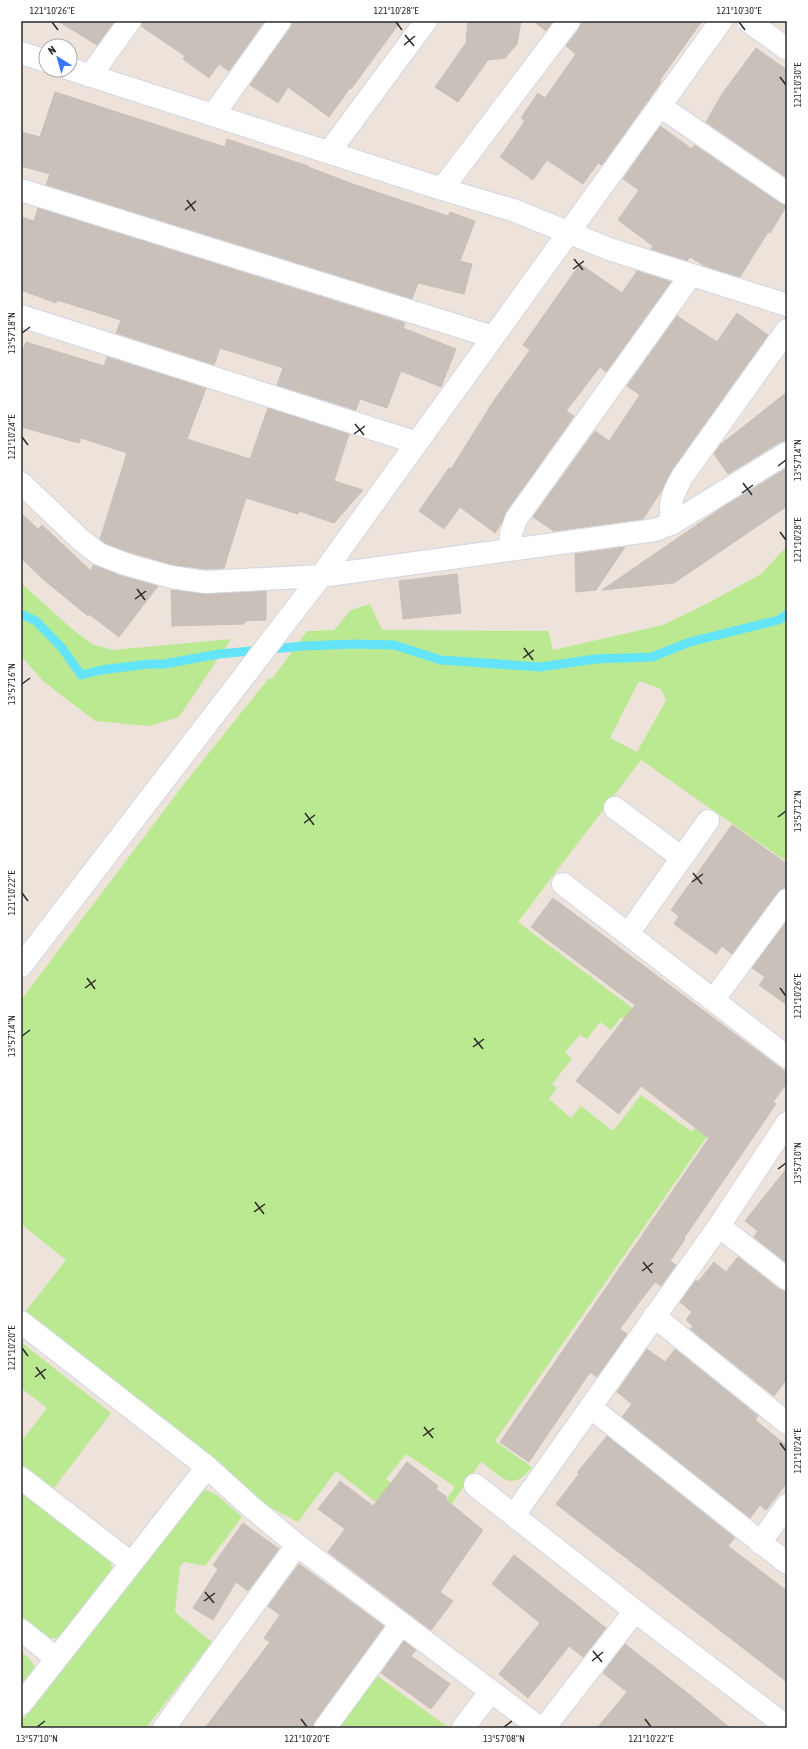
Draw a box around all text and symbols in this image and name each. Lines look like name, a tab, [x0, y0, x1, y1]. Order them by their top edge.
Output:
text: 121°10'26"E	[30, 5, 75, 16]
text: 121°10'28"E	[374, 5, 419, 16]
text: 121°10'30"E	[717, 5, 762, 16]
north arrow	[38, 38, 78, 78]
text: N	[46, 43, 58, 57]
text: 121°10'30"E	[792, 62, 803, 107]
text: 13°57'18"N	[6, 312, 17, 354]
text: 121°10'24"E	[6, 414, 17, 459]
text: 13°57'14"N	[792, 439, 803, 481]
text: 121°10'28"E	[792, 517, 803, 562]
text: 13°57'16"N	[6, 663, 17, 705]
text: 13°57'12"N	[792, 790, 803, 832]
text: 121°10'22"E	[6, 870, 17, 915]
text: 121°10'26"E	[792, 973, 803, 1018]
text: 13°57'14"N	[6, 1015, 17, 1057]
text: 13°57'10"N	[792, 1142, 803, 1184]
text: 121°10'20"E	[6, 1325, 17, 1370]
text: 121°10'24"E	[792, 1428, 803, 1473]
text: 13°57'10"N	[16, 1733, 58, 1744]
text: 121°10'20"E	[285, 1733, 330, 1744]
text: 13°57'08"N	[483, 1733, 525, 1744]
text: 121°10'22"E	[629, 1733, 674, 1744]

